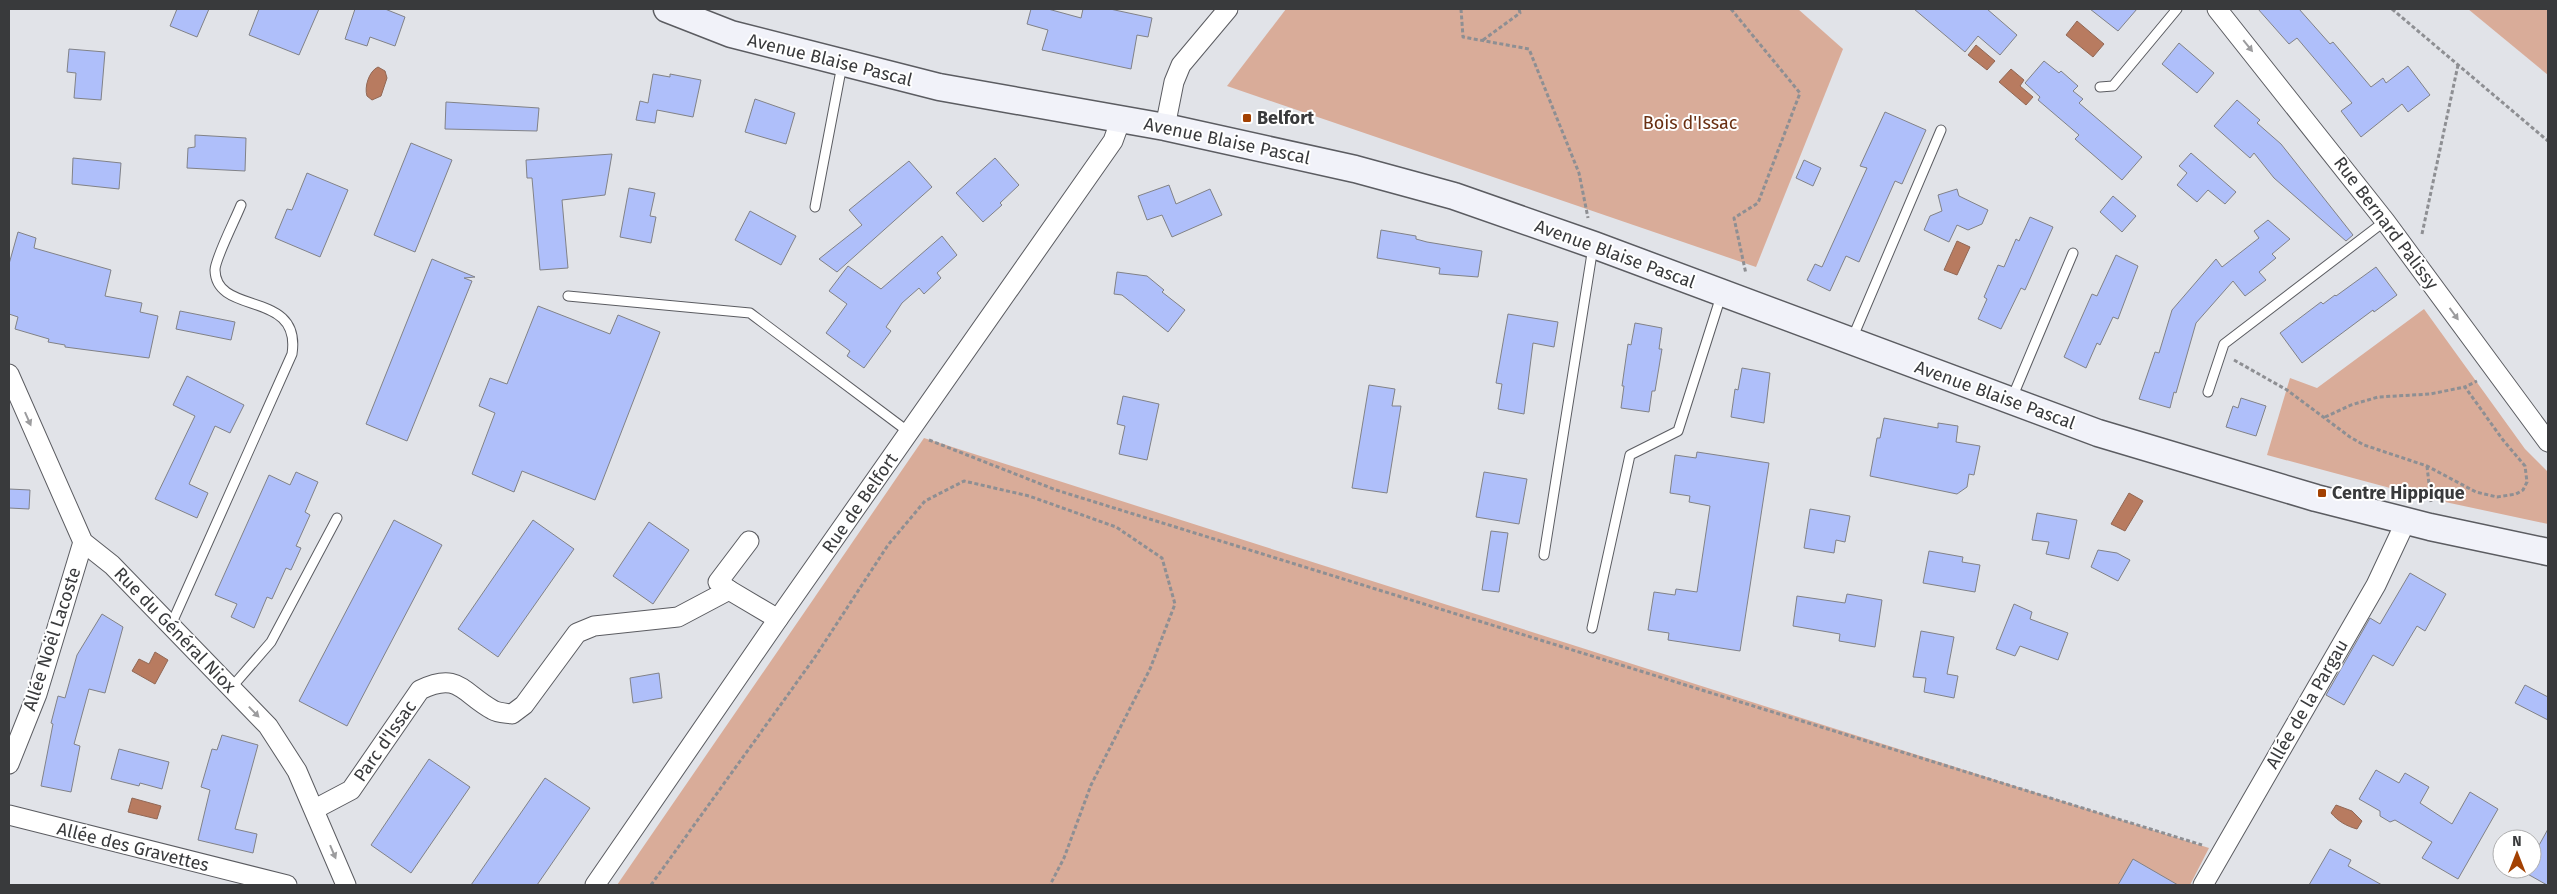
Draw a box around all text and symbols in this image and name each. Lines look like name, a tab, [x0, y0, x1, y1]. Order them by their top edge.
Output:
street label: Avenue Blaise Pascal	[745, 29, 915, 91]
one-way arrow	[2243, 39, 2254, 52]
place label: Belfort	[1257, 107, 1315, 129]
marker: Belfort	[1241, 112, 1253, 124]
park label: Bois d'Issac	[1643, 112, 1738, 134]
street label: Avenue Blaise Pascal	[1142, 113, 1312, 169]
street label: Rue Bernard Palissy	[2329, 152, 2443, 294]
street label: Avenue Blaise Pascal	[1532, 215, 1698, 293]
one-way arrow	[2449, 307, 2459, 320]
street label: Avenue Blaise Pascal	[1912, 356, 2078, 434]
one-way arrow	[25, 412, 33, 426]
street label: Rue de Belfort	[817, 448, 903, 557]
place label: Centre Hippique	[2332, 482, 2465, 504]
marker: Centre Hippique	[2316, 487, 2328, 499]
street label: Rue du Général Niox	[109, 563, 241, 698]
street label: Allée Noël Lacoste	[18, 564, 86, 714]
street label: Allée de la Pargau	[2261, 636, 2353, 772]
street label: Parc d'Issac	[349, 696, 421, 786]
one-way arrow	[248, 705, 260, 717]
street label: Allée des Gravettes	[55, 817, 211, 877]
north arrow	[2492, 829, 2542, 879]
text: N	[2512, 833, 2522, 850]
one-way arrow	[329, 845, 337, 859]

